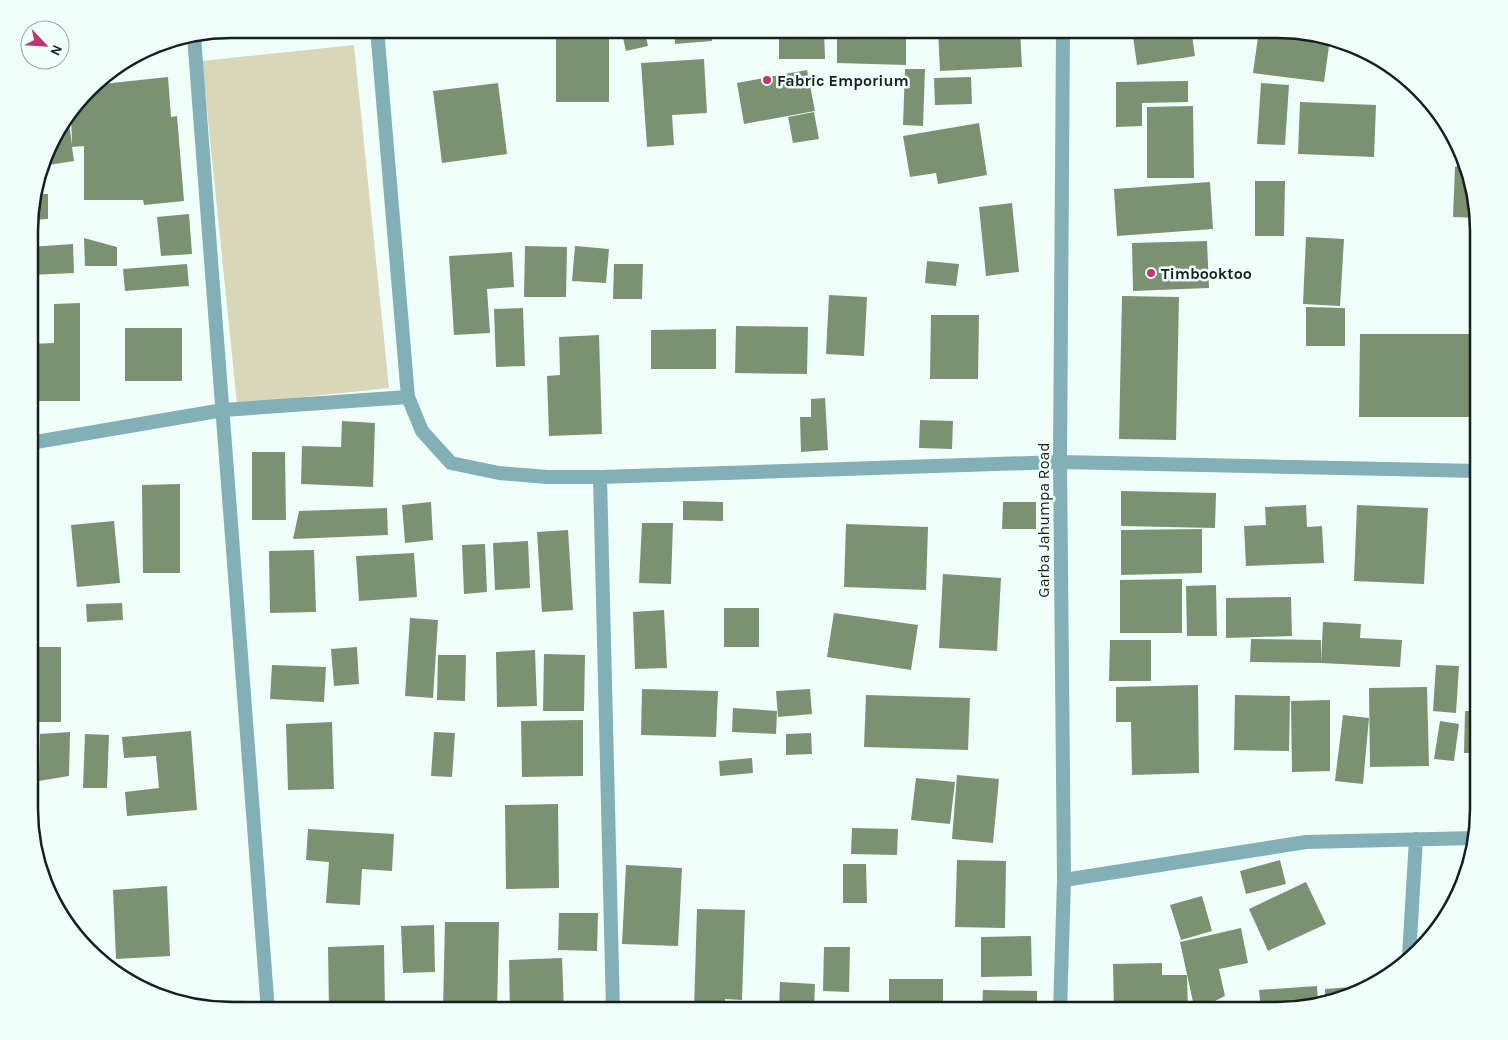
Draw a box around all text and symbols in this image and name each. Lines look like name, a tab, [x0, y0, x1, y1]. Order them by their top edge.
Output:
north arrow	[20, 20, 70, 70]
text: N	[47, 42, 66, 58]
place label: Fabric Emporium	[777, 71, 909, 90]
marker: Fabric Emporium	[761, 74, 773, 86]
place label: Timbooktoo	[1161, 264, 1252, 283]
marker: Timbooktoo	[1145, 267, 1157, 279]
street label: Garba Jahumpa Road	[1034, 442, 1053, 598]

